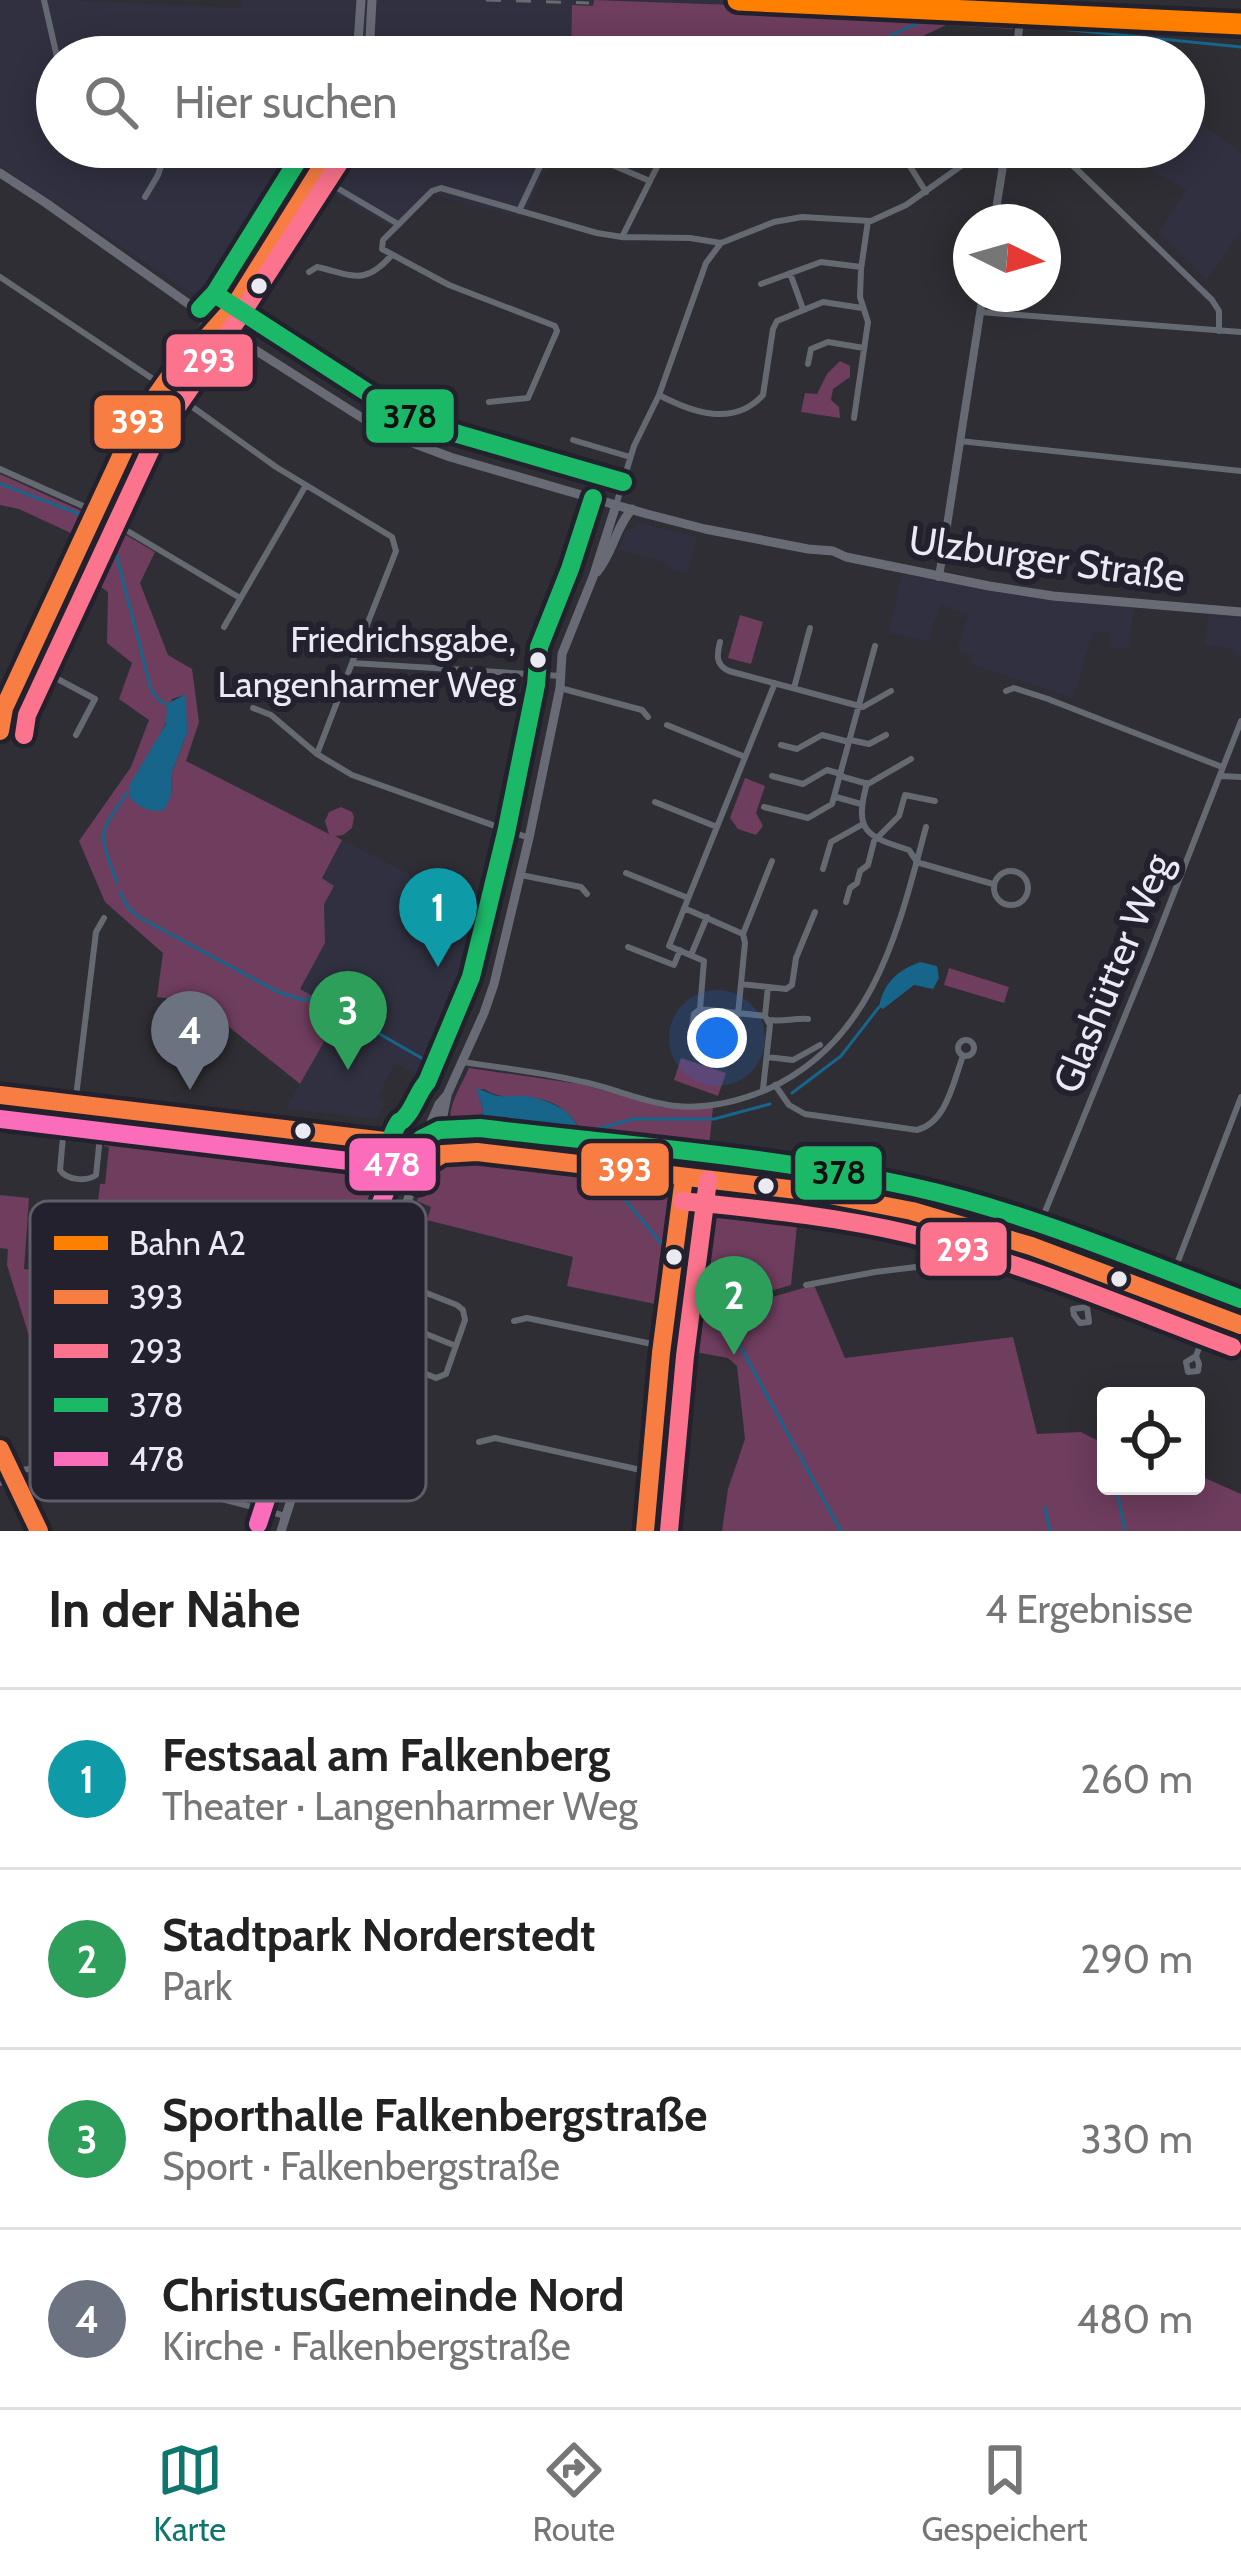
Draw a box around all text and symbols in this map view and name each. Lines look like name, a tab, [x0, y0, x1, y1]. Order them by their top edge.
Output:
search box	[36, 36, 1205, 168]
icon: search	[78, 69, 144, 135]
text: Hier suchen	[174, 75, 398, 129]
north arrow	[953, 204, 1061, 312]
unlabelled marker	[248, 275, 270, 297]
line badge: 293	[164, 332, 255, 389]
text: 293	[182, 340, 236, 380]
line badge: 378	[364, 387, 456, 445]
line badge: 393	[92, 393, 183, 451]
text: 378	[383, 396, 437, 436]
text: 393	[111, 401, 165, 441]
street label: Ulzburger Straße	[906, 515, 1188, 601]
place label: Friedrichsgabe, Langenharmer Weg	[217, 617, 517, 706]
marker: Friedrichsgabe, Langenharmer Weg	[527, 649, 549, 671]
street label: Glashütter Weg	[1042, 846, 1182, 1100]
pin: 1	[399, 868, 477, 967]
pin: 3	[309, 971, 387, 1070]
pin: 4	[151, 991, 229, 1090]
your location	[687, 1008, 747, 1068]
unlabelled marker	[292, 1120, 314, 1142]
line badge: 478	[347, 1136, 438, 1193]
line badge: 393	[579, 1141, 671, 1198]
text: 478	[363, 1144, 421, 1184]
line badge: 378	[793, 1144, 884, 1202]
text: 393	[598, 1149, 652, 1189]
text: 378	[812, 1152, 866, 1192]
unlabelled marker	[755, 1175, 777, 1197]
legend	[30, 1201, 426, 1501]
line badge: 293	[918, 1220, 1009, 1278]
text: Bahn A2	[129, 1223, 246, 1263]
text: 293	[936, 1229, 990, 1269]
unlabelled marker	[663, 1246, 685, 1268]
pin: 2	[695, 1256, 773, 1355]
unlabelled marker	[1108, 1268, 1130, 1290]
text: 393	[129, 1277, 183, 1317]
text: 293	[129, 1331, 183, 1371]
text: 378	[129, 1385, 183, 1425]
map controls	[1097, 1387, 1205, 1495]
button: locate	[1097, 1387, 1205, 1495]
text: 478	[129, 1439, 185, 1479]
text: In der Nähe	[48, 1578, 301, 1640]
text: 4 Ergebnisse	[985, 1585, 1193, 1633]
text: Festsaal am Falkenberg	[162, 1728, 610, 1782]
text: 1	[80, 1755, 94, 1803]
text: 260 m	[1080, 1755, 1193, 1803]
text: Theater · Langenharmer Weg	[162, 1782, 638, 1830]
text: Stadtpark Norderstedt	[162, 1908, 595, 1962]
text: 2	[77, 1935, 97, 1983]
text: 290 m	[1080, 1935, 1193, 1983]
text: Park	[162, 1962, 232, 2010]
text: Sporthalle Falkenbergstraße	[162, 2088, 707, 2142]
text: 3	[76, 2115, 98, 2163]
text: 330 m	[1081, 2115, 1193, 2163]
text: Sport · Falkenbergstraße	[162, 2142, 560, 2190]
text: ChristusGemeinde Nord	[162, 2268, 624, 2322]
text: 4	[75, 2295, 99, 2343]
text: 480 m	[1077, 2295, 1193, 2343]
text: Kirche · Falkenbergstraße	[162, 2322, 571, 2370]
tab: Karte	[153, 2437, 226, 2549]
tab: Route	[533, 2437, 615, 2549]
tab: Gespeichert	[922, 2437, 1088, 2549]

